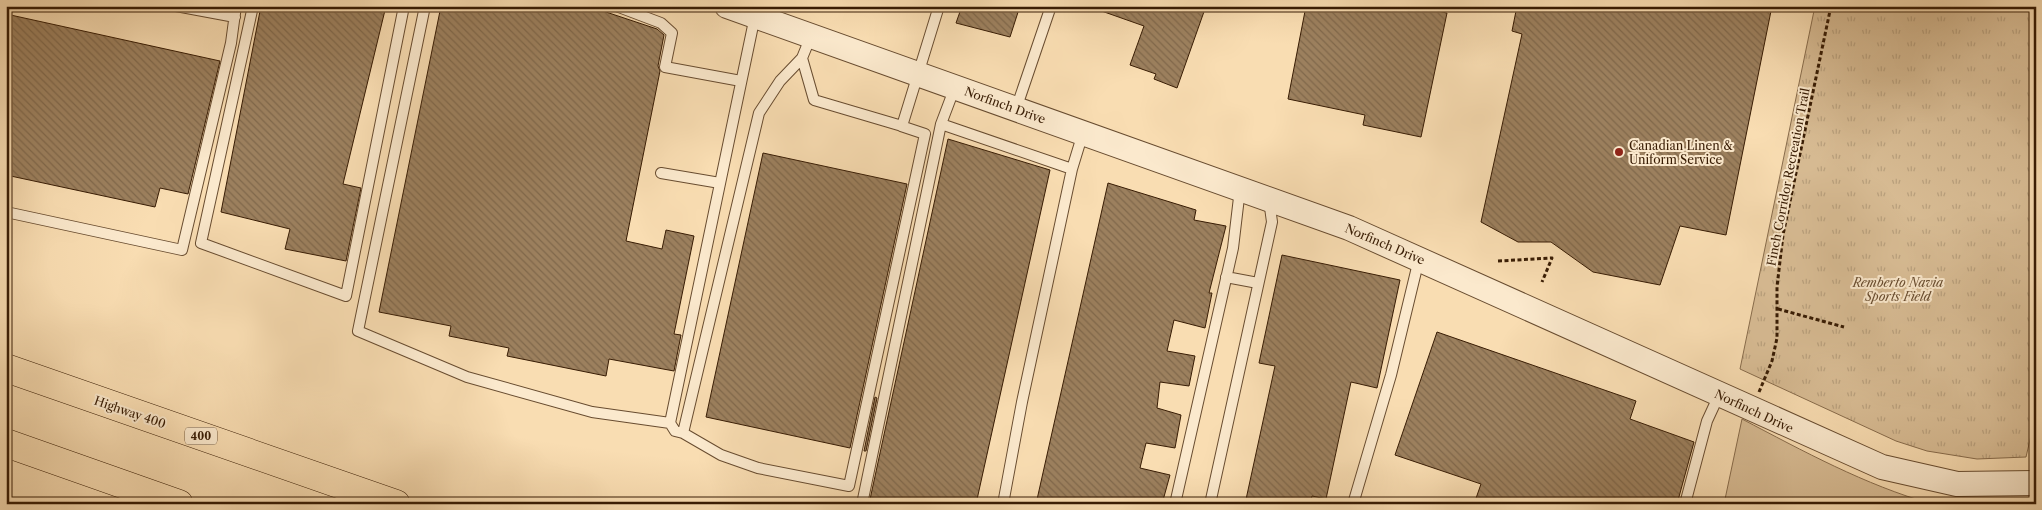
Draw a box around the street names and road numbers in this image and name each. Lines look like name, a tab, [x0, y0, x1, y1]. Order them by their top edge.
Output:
street label: Norfinch Drive	[962, 83, 1048, 127]
street label: Finch Corridor Recreation Trail	[1763, 86, 1813, 267]
street label: Norfinch Drive	[1343, 220, 1427, 268]
street label: Norfinch Drive	[1712, 386, 1796, 436]
street label: Highway 400	[92, 393, 168, 431]
road number: 400	[185, 428, 217, 444]

